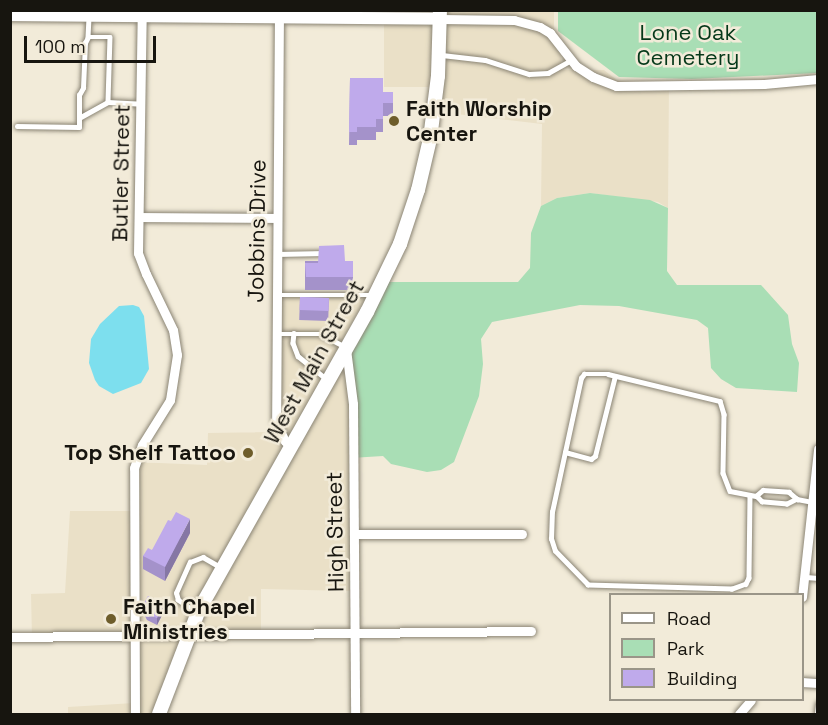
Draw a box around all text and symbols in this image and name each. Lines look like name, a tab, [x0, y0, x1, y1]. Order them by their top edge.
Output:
park label: Lone Oak Cemetery	[636, 19, 740, 70]
scale bar	[27, 24, 159, 62]
text: 100 m	[35, 35, 86, 58]
place label: Faith Worship Center	[406, 95, 552, 146]
street label: Butler Street	[107, 104, 135, 242]
marker: Faith Worship Center	[387, 114, 401, 128]
street label: Jobbins Drive	[243, 159, 271, 303]
street label: West Main Street	[258, 276, 370, 448]
place label: Top Shelf Tattoo	[64, 440, 236, 466]
marker: Top Shelf Tattoo	[241, 446, 255, 460]
street label: High Street	[321, 472, 349, 592]
place label: Faith Chapel Ministries	[123, 593, 255, 644]
legend	[609, 593, 804, 701]
text: Road	[667, 607, 711, 630]
marker: Faith Chapel Ministries	[104, 612, 118, 626]
text: Park	[667, 637, 704, 660]
text: Building	[667, 667, 737, 690]

